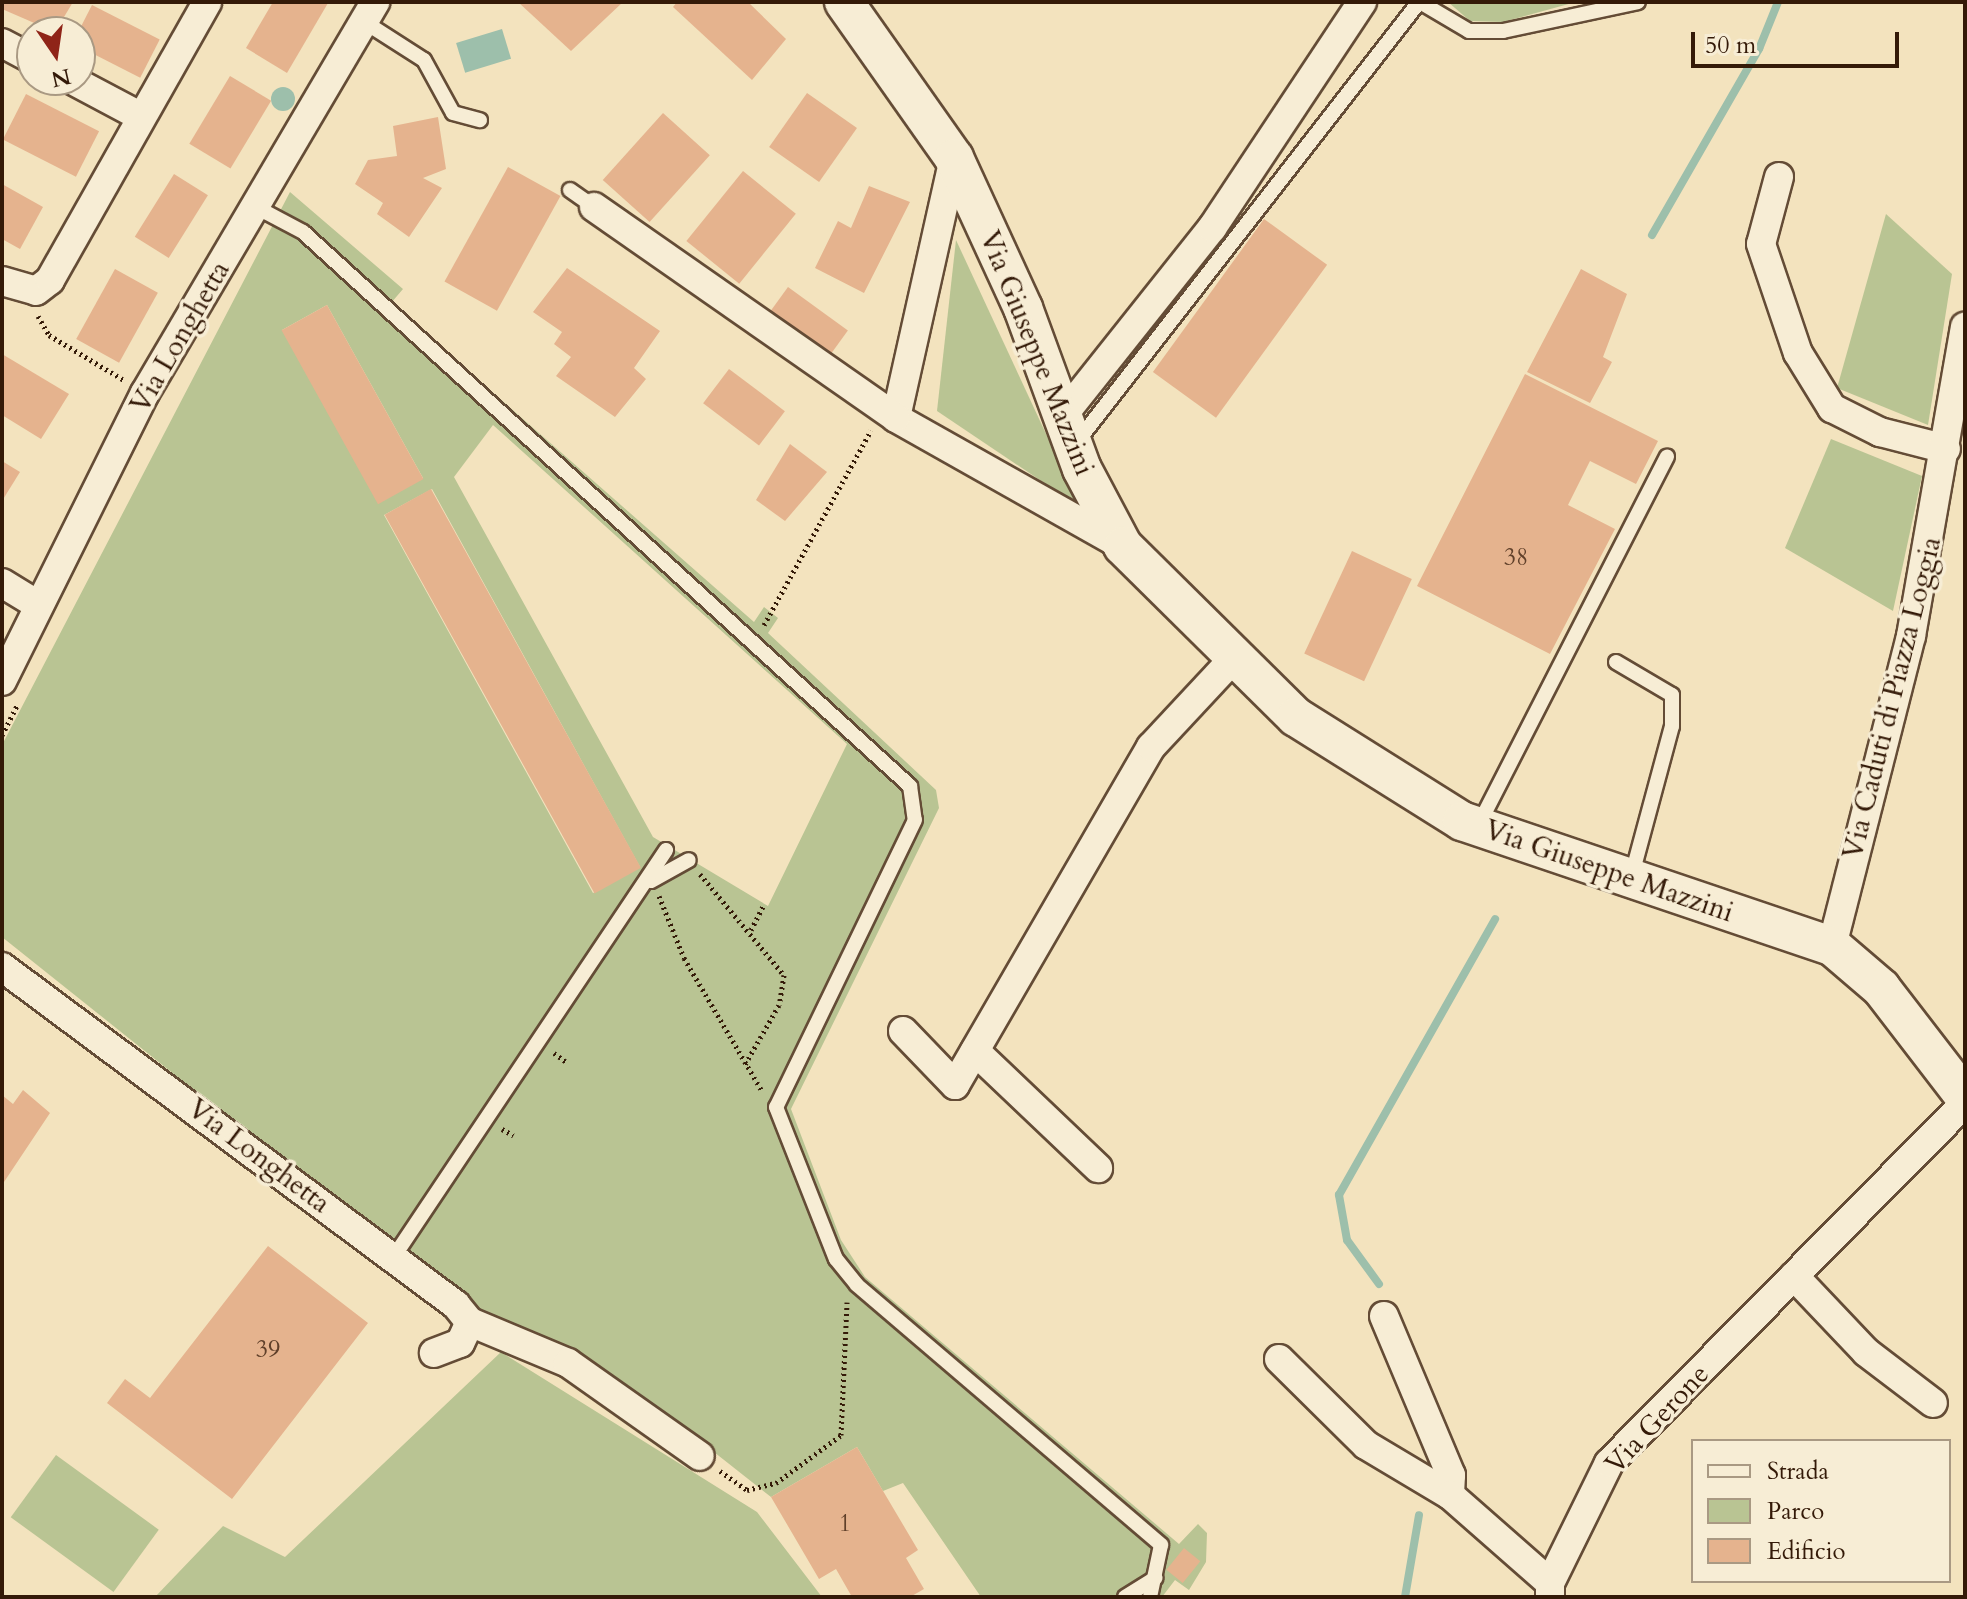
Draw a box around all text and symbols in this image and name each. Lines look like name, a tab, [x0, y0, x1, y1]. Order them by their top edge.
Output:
north arrow	[16, 16, 96, 96]
scale bar	[1695, 16, 1903, 66]
text: 50 m	[1705, 29, 1756, 62]
text: N	[48, 61, 74, 94]
street label: Via Giuseppe Mazzini	[973, 226, 1101, 480]
street label: Via Longhetta	[123, 255, 237, 419]
street label: Via Caduti di Piazza Loggia	[1836, 533, 1948, 863]
house number: 38	[1504, 544, 1528, 572]
street label: Via Giuseppe Mazzini	[1480, 813, 1738, 929]
street label: Via Longhetta	[181, 1092, 337, 1220]
house number: 39	[256, 1336, 280, 1364]
street label: Via Gerone	[1598, 1357, 1716, 1481]
legend	[1691, 1439, 1951, 1583]
text: Strada	[1767, 1455, 1829, 1488]
text: Parco	[1767, 1495, 1824, 1528]
house number: 1	[839, 1510, 851, 1538]
text: Edificio	[1767, 1535, 1846, 1568]

